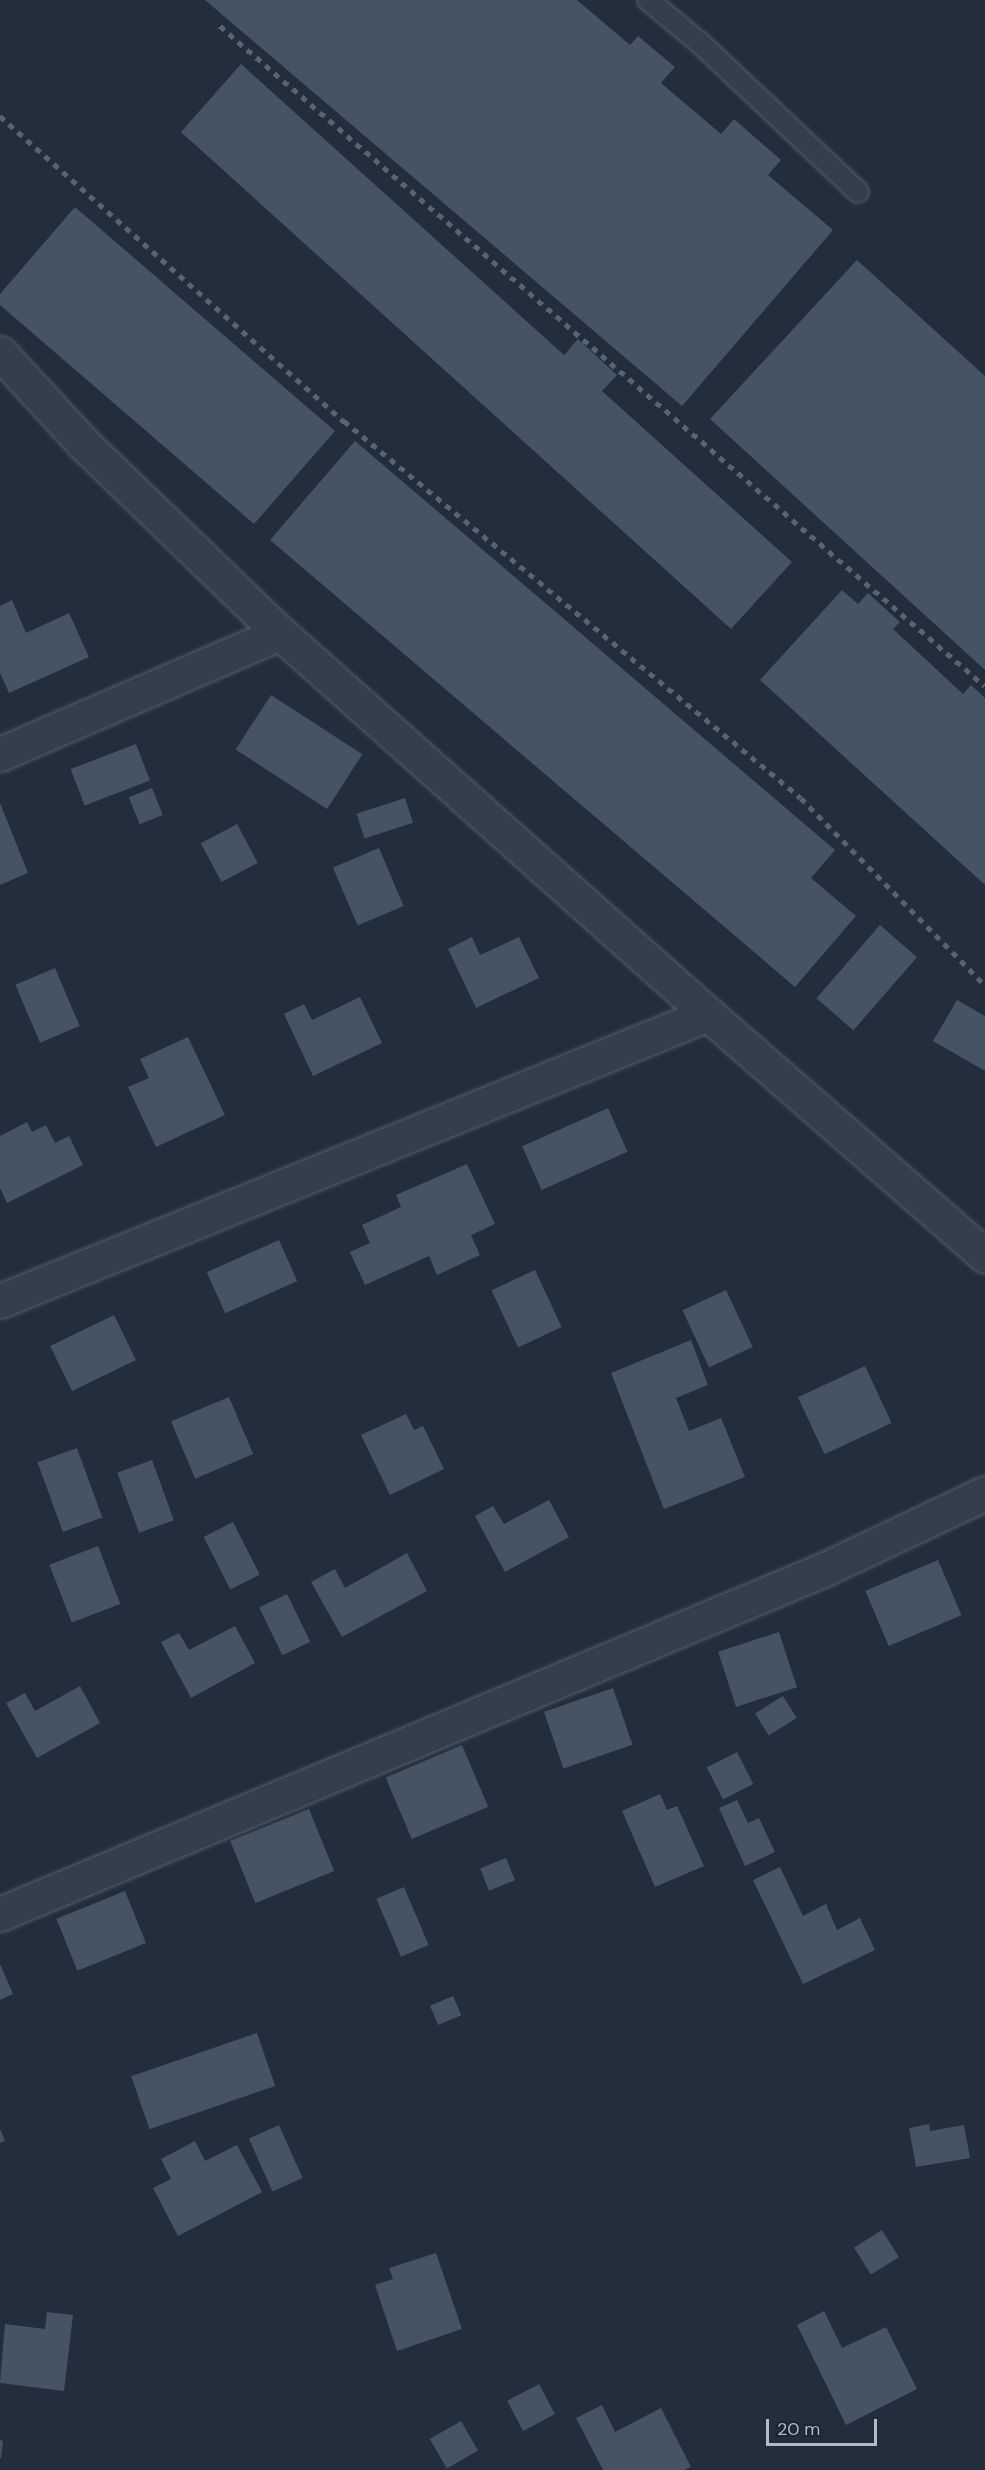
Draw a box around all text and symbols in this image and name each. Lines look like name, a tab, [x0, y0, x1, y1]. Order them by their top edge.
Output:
scale bar	[769, 2407, 880, 2445]
text: 20 m	[777, 2417, 820, 2441]

